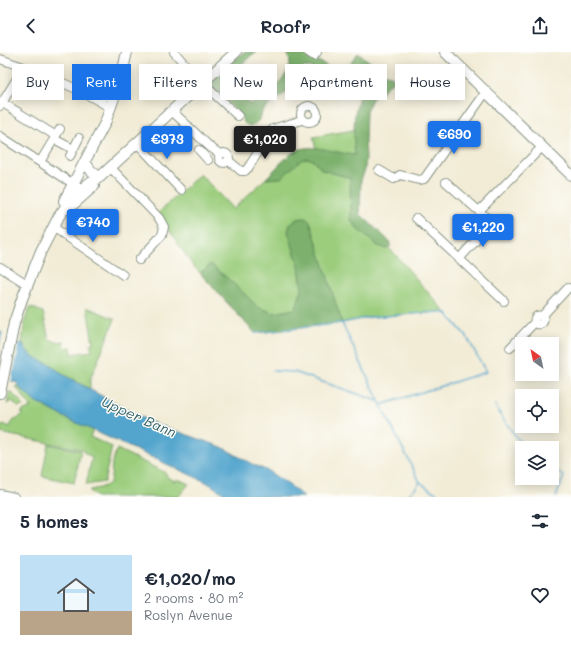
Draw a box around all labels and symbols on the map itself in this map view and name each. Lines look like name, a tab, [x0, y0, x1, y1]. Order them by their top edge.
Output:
pin: €690	[430, 121, 478, 155]
pin: €973	[143, 126, 191, 160]
pin: €1,020	[232, 126, 298, 160]
pin: €740	[69, 209, 117, 243]
pin: €1,220	[450, 214, 516, 248]
north arrow	[515, 337, 559, 381]
water label: Upper Bann	[99, 392, 180, 442]

